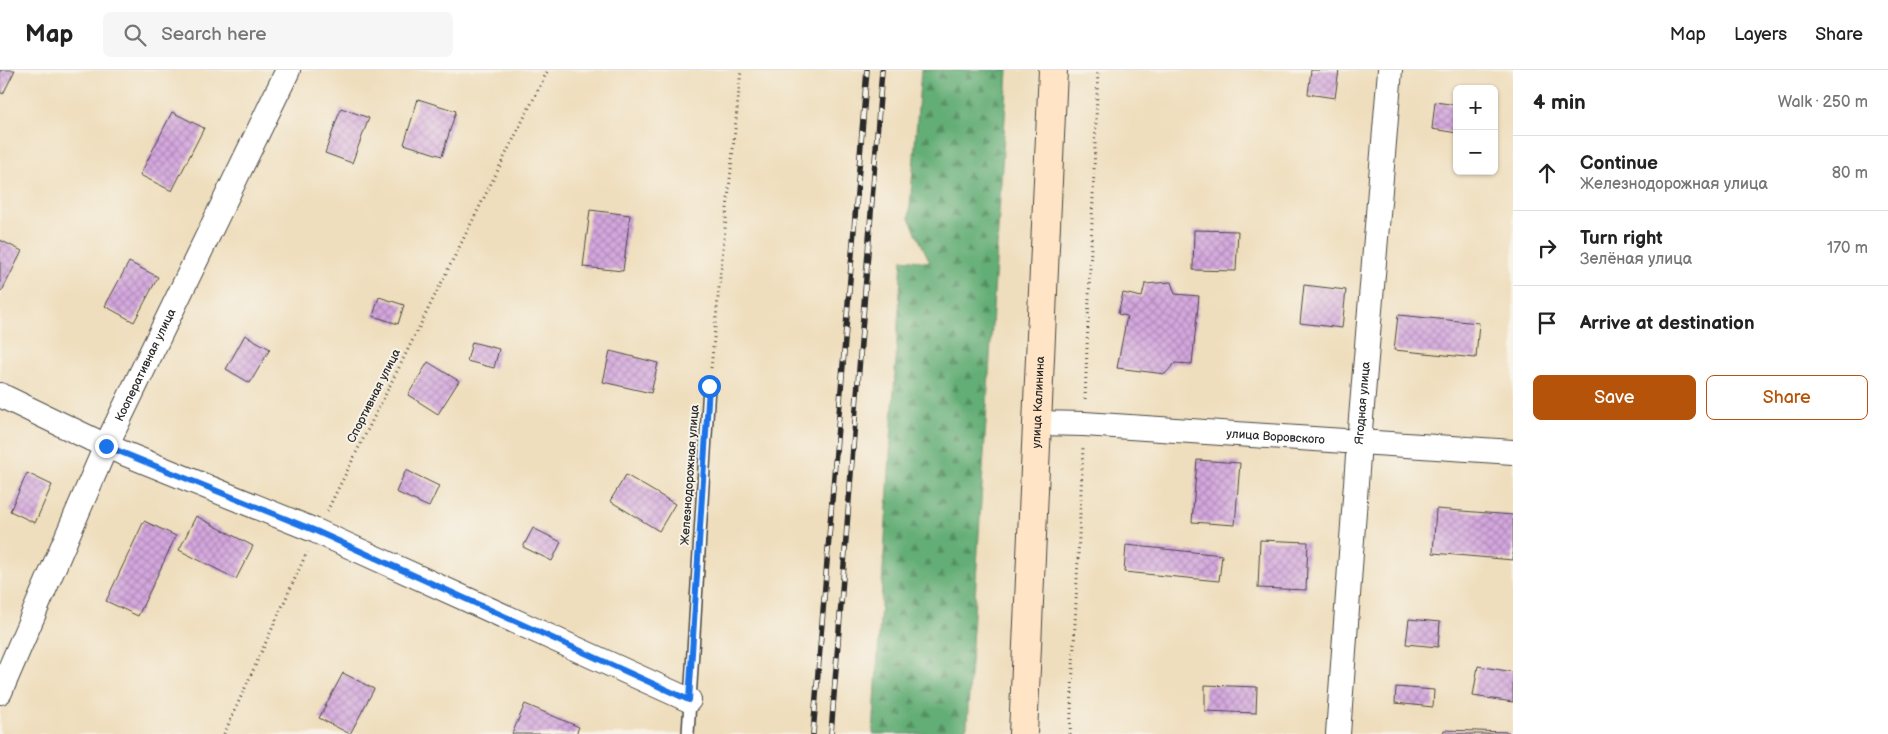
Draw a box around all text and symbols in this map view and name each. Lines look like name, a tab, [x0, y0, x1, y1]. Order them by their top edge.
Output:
search box	[103, 12, 453, 57]
text: Map	[25, 20, 73, 49]
icon: search	[121, 21, 149, 49]
text: Search here	[161, 23, 267, 46]
text: Map	[1670, 24, 1706, 45]
text: Layers	[1734, 24, 1787, 45]
text: Share	[1815, 24, 1863, 45]
map controls	[1453, 85, 1498, 175]
button: +	[1453, 85, 1498, 130]
text: 4 min	[1533, 90, 1586, 115]
text: Walk · 250 m	[1778, 93, 1868, 112]
button: −	[1453, 130, 1498, 175]
text: Continue	[1580, 152, 1658, 175]
icon: ahead	[1533, 159, 1561, 187]
text: 80 m	[1832, 164, 1868, 183]
text: Железнодорожная улица	[1580, 175, 1768, 194]
text: Turn right	[1580, 227, 1663, 250]
icon: right	[1533, 234, 1561, 262]
text: 170 m	[1827, 239, 1868, 258]
text: Зелёная улица	[1580, 250, 1692, 269]
street label: Кооперативная улица	[112, 306, 179, 424]
icon: arrive	[1533, 309, 1561, 337]
text: Arrive at destination	[1580, 312, 1755, 335]
street label: Спортивная улица	[344, 347, 404, 445]
street label: улица Калинина	[1028, 356, 1048, 449]
street label: Ягодная улица	[1351, 361, 1373, 445]
route start	[698, 375, 721, 398]
button: Save	[1533, 375, 1696, 420]
button: Share	[1706, 375, 1868, 420]
street label: Железнодорожная улица	[678, 404, 702, 546]
street label: улица Воровского	[1226, 426, 1325, 447]
route end	[95, 435, 118, 458]

